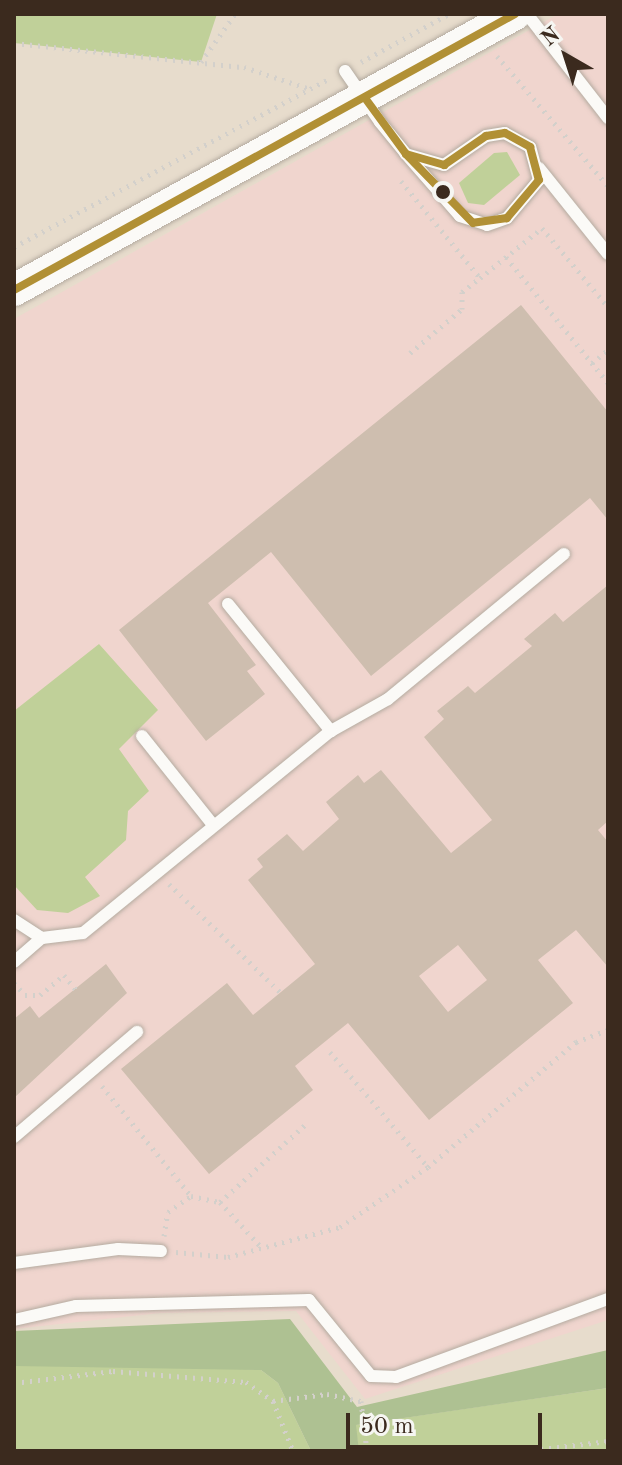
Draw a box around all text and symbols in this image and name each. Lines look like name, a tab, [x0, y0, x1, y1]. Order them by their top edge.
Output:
north arrow	[526, 16, 606, 96]
text: N	[537, 24, 564, 51]
unlabelled marker	[435, 184, 451, 200]
scale bar	[350, 1397, 546, 1447]
text: 50 m	[360, 1415, 414, 1439]

